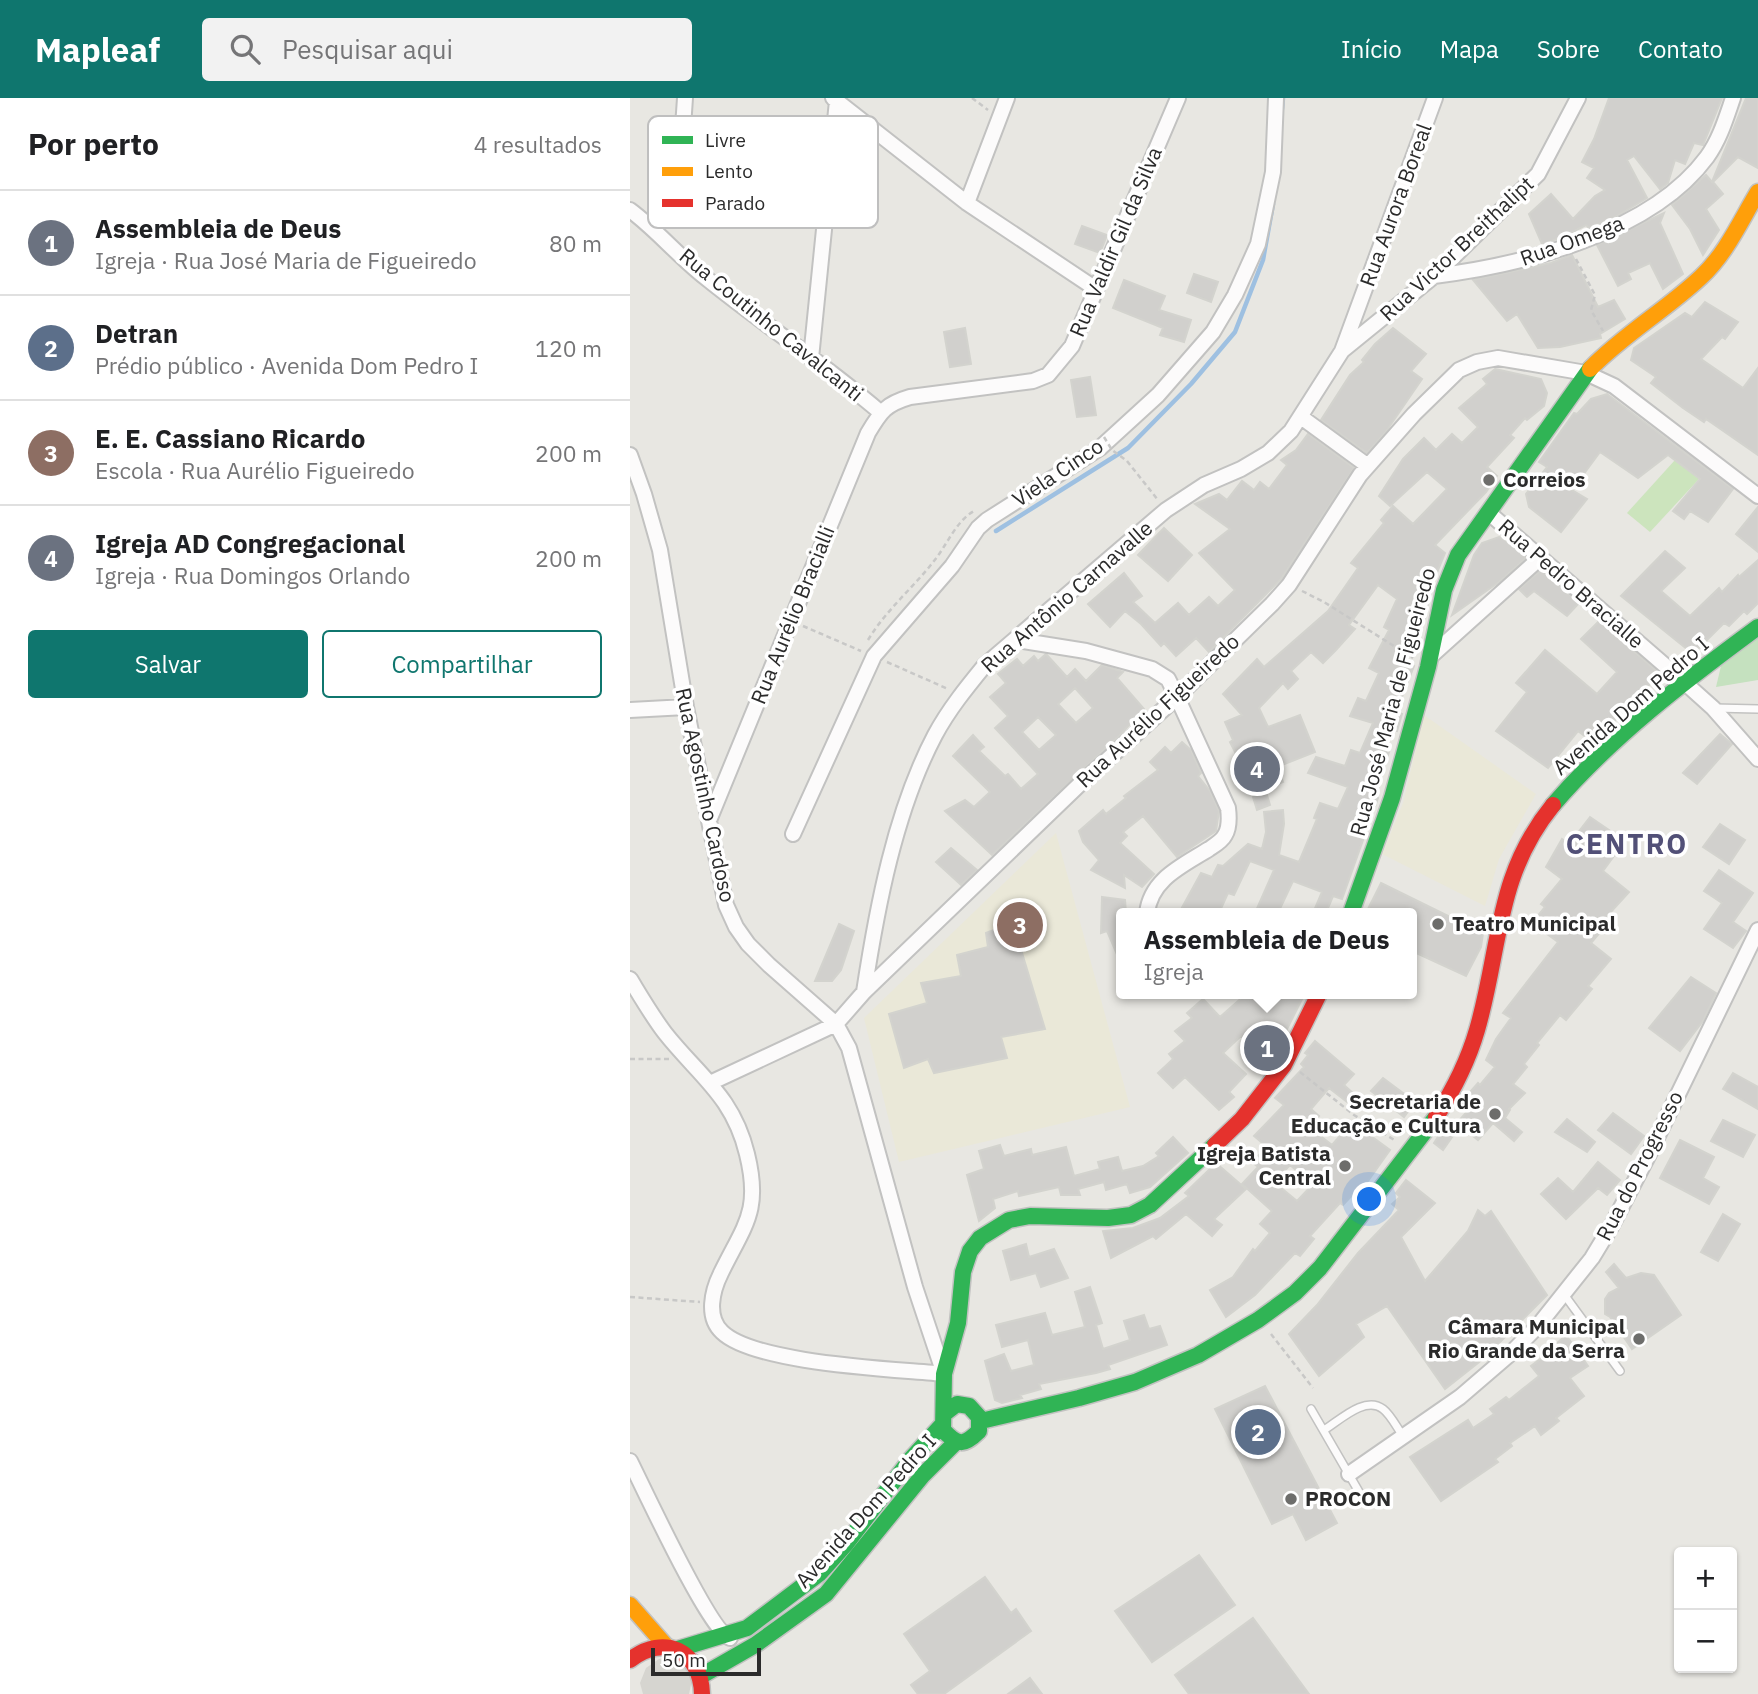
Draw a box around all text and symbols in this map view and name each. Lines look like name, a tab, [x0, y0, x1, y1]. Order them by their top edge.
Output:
search box	[202, 18, 692, 81]
text: Mapleaf	[35, 28, 160, 71]
icon: search	[226, 30, 264, 68]
text: Pesquisar aqui	[282, 32, 453, 66]
text: Início	[1341, 33, 1402, 65]
text: Mapa	[1440, 33, 1499, 65]
text: Sobre	[1537, 33, 1600, 65]
text: Contato	[1638, 33, 1723, 65]
legend	[648, 116, 878, 228]
street label: Rua Aurora Boreal	[1353, 119, 1438, 290]
text: Por perto	[28, 124, 159, 163]
text: Livre	[705, 128, 746, 152]
text: 4 resultados	[474, 129, 602, 159]
street label: Rua Valdir Gil da Silva	[1062, 142, 1168, 341]
text: Lento	[705, 159, 753, 183]
street label: Rua Victor Breithalipt	[1373, 170, 1539, 327]
text: Parado	[705, 191, 765, 215]
street label: Rua Omega	[1516, 208, 1627, 272]
text: Assembleia de Deus	[95, 211, 341, 245]
text: 1	[44, 228, 58, 258]
text: 80 m	[549, 228, 602, 258]
street label: Rua Coutinho Cavalcanti	[674, 241, 869, 407]
text: Igreja · Rua José Maria de Figueiredo	[95, 245, 477, 275]
text: Detran	[95, 316, 178, 350]
text: 2	[44, 333, 58, 363]
text: 120 m	[535, 333, 602, 363]
text: Prédio público · Avenida Dom Pedro I	[95, 350, 478, 380]
text: E. E. Cassiano Ricardo	[95, 421, 365, 455]
street label: Viela Cinco	[1007, 432, 1108, 513]
text: 3	[44, 438, 58, 468]
text: 200 m	[535, 438, 602, 468]
text: Escola · Rua Aurélio Figueiredo	[95, 455, 415, 485]
place label: Correios	[1503, 465, 1586, 493]
marker: Correios	[1481, 472, 1497, 488]
street label: Rua Pedro Bracialle	[1493, 512, 1650, 654]
street label: Rua Antônio Carnavalle	[975, 514, 1158, 679]
street label: Rua Aurélio Bracialli	[744, 521, 841, 708]
text: Igreja AD Congregacional	[95, 526, 405, 560]
text: 4	[44, 543, 58, 573]
text: 200 m	[535, 543, 602, 573]
text: Igreja · Rua Domingos Orlando	[95, 560, 410, 590]
street label: Rua José Maria de Figueiredo	[1343, 565, 1441, 839]
street label: Rua Aurélio Figueiredo	[1070, 627, 1245, 793]
button: Salvar	[28, 630, 308, 698]
button: Compartilhar	[322, 630, 602, 698]
street label: Avenida Dom Pedro I	[1546, 630, 1714, 781]
street label: Rua Agostinho Cardoso	[670, 685, 742, 905]
pin: 4	[1234, 743, 1280, 795]
district label: CENTRO	[1566, 825, 1688, 862]
pin: 3	[997, 899, 1043, 951]
popup	[1116, 908, 1417, 999]
place label: Teatro Municipal	[1452, 909, 1616, 937]
marker: Teatro Municipal	[1430, 916, 1446, 932]
text: Assembleia de Deus	[1143, 922, 1390, 956]
text: Igreja	[1143, 956, 1204, 986]
pin: 1	[1244, 1022, 1290, 1074]
street label: Rua do Progresso	[1589, 1086, 1689, 1245]
place label: Secretaria de Educação e Cultura	[1291, 1087, 1481, 1139]
marker: Secretaria de Educação e Cultura	[1487, 1106, 1503, 1122]
place label: Igreja Batista Central	[1197, 1139, 1331, 1191]
marker: Igreja Batista Central	[1337, 1158, 1353, 1174]
your location	[1352, 1182, 1386, 1216]
place label: Câmara Municipal Rio Grande da Serra	[1428, 1312, 1625, 1364]
marker: Câmara Municipal Rio Grande da Serra	[1631, 1331, 1647, 1347]
pin: 2	[1235, 1406, 1281, 1458]
street label: Avenida Dom Pedro I	[789, 1427, 942, 1593]
place label: PROCON	[1305, 1484, 1391, 1512]
marker: PROCON	[1283, 1491, 1299, 1507]
map controls	[1674, 1547, 1737, 1673]
button: +	[1674, 1547, 1737, 1610]
button: −	[1674, 1610, 1737, 1673]
scale bar	[651, 1645, 761, 1677]
text: 50 m	[662, 1648, 706, 1672]

